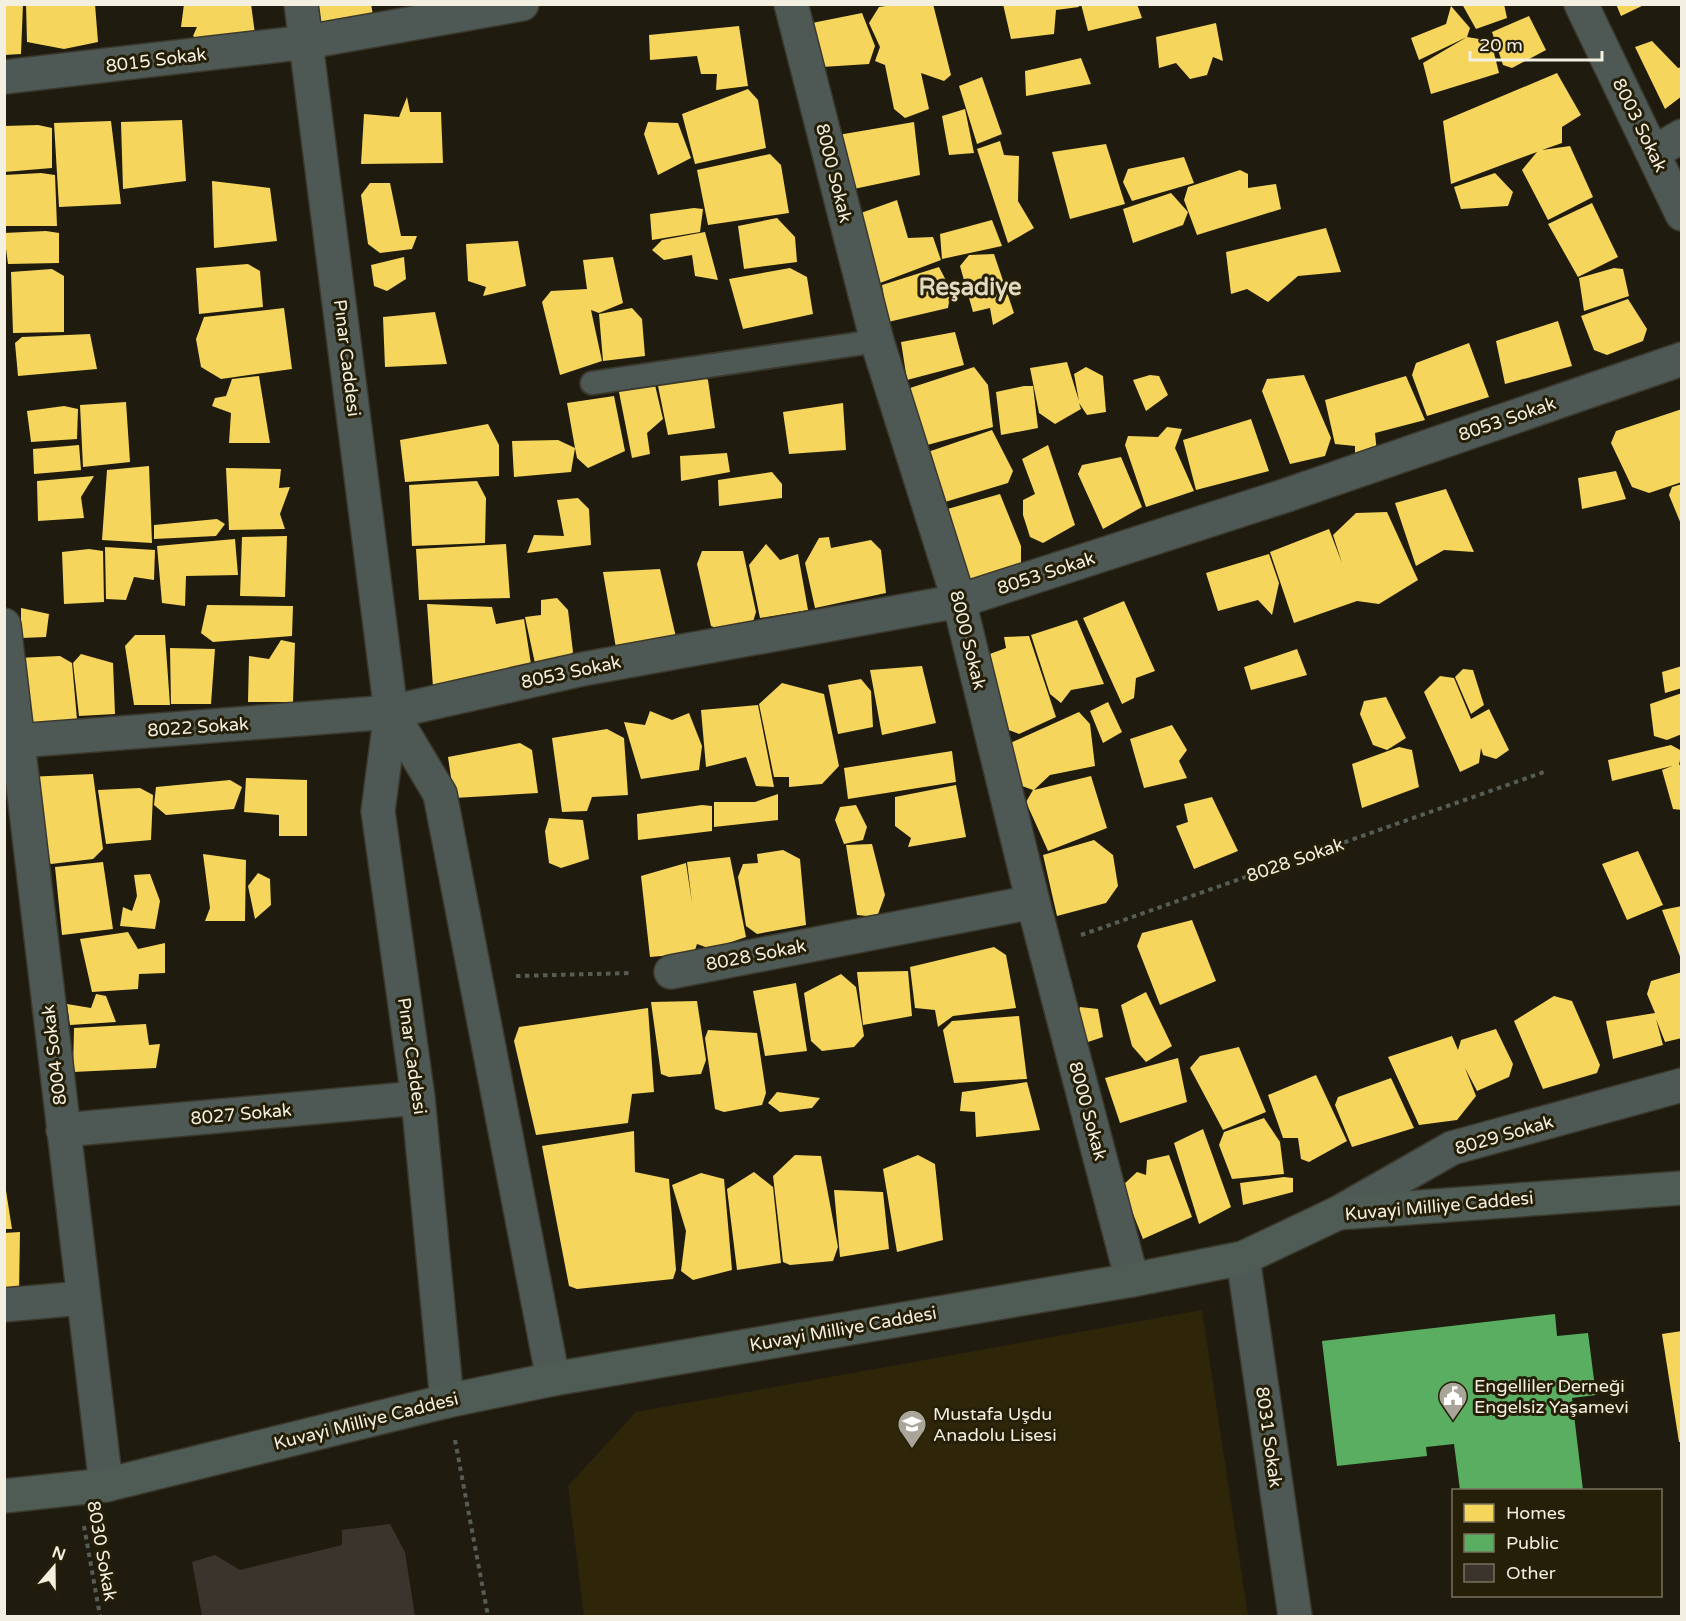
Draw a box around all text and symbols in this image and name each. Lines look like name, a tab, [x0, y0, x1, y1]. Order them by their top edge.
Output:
scale bar	[1470, 24, 1602, 62]
text: 20 m	[1479, 34, 1523, 56]
street label: 8015 Sokak	[104, 43, 208, 77]
street label: 8003 Sokak	[1608, 75, 1672, 176]
street label: 8000 Sokak	[811, 121, 857, 225]
district label: Reşadiye	[918, 273, 1022, 302]
street label: Pınar Caddesi	[329, 298, 365, 418]
street label: 8053 Sokak	[1455, 392, 1559, 446]
street label: 8053 Sokak	[994, 547, 1098, 599]
street label: 8000 Sokak	[945, 588, 991, 692]
street label: 8053 Sokak	[519, 651, 623, 693]
street label: 8022 Sokak	[147, 712, 250, 742]
street label: 8028 Sokak	[1243, 833, 1347, 887]
street label: 8028 Sokak	[704, 934, 808, 975]
street label: Pınar Caddesi	[393, 996, 431, 1116]
street label: 8004 Sokak	[37, 1003, 71, 1107]
street label: 8000 Sokak	[1064, 1059, 1112, 1163]
street label: 8027 Sokak	[189, 1099, 293, 1129]
street label: 8029 Sokak	[1452, 1110, 1556, 1160]
street label: Kuvayi Milliye Caddesi	[1344, 1187, 1534, 1225]
street label: Kuvayi Milliye Caddesi	[748, 1302, 938, 1356]
place label: Engelliler Derneği Engelsiz Yaşamevi	[1474, 1375, 1629, 1418]
public building icon: Engelliler Derneği Engelsiz Yaşamevi	[1437, 1380, 1469, 1422]
street label: 8031 Sokak	[1251, 1385, 1287, 1489]
street label: Kuvayi Milliye Caddesi	[271, 1387, 461, 1455]
place label: Mustafa Uşdu Anadolu Lisesi	[933, 1403, 1057, 1446]
school or university icon: Mustafa Uşdu Anadolu Lisesi	[896, 1408, 928, 1450]
legend	[1452, 1489, 1662, 1597]
street label: 8030 Sokak	[82, 1499, 122, 1603]
text: Homes	[1506, 1502, 1566, 1524]
text: Public	[1506, 1532, 1559, 1554]
north arrow	[24, 1537, 84, 1597]
text: N	[49, 1542, 68, 1565]
text: Other	[1506, 1562, 1556, 1584]

